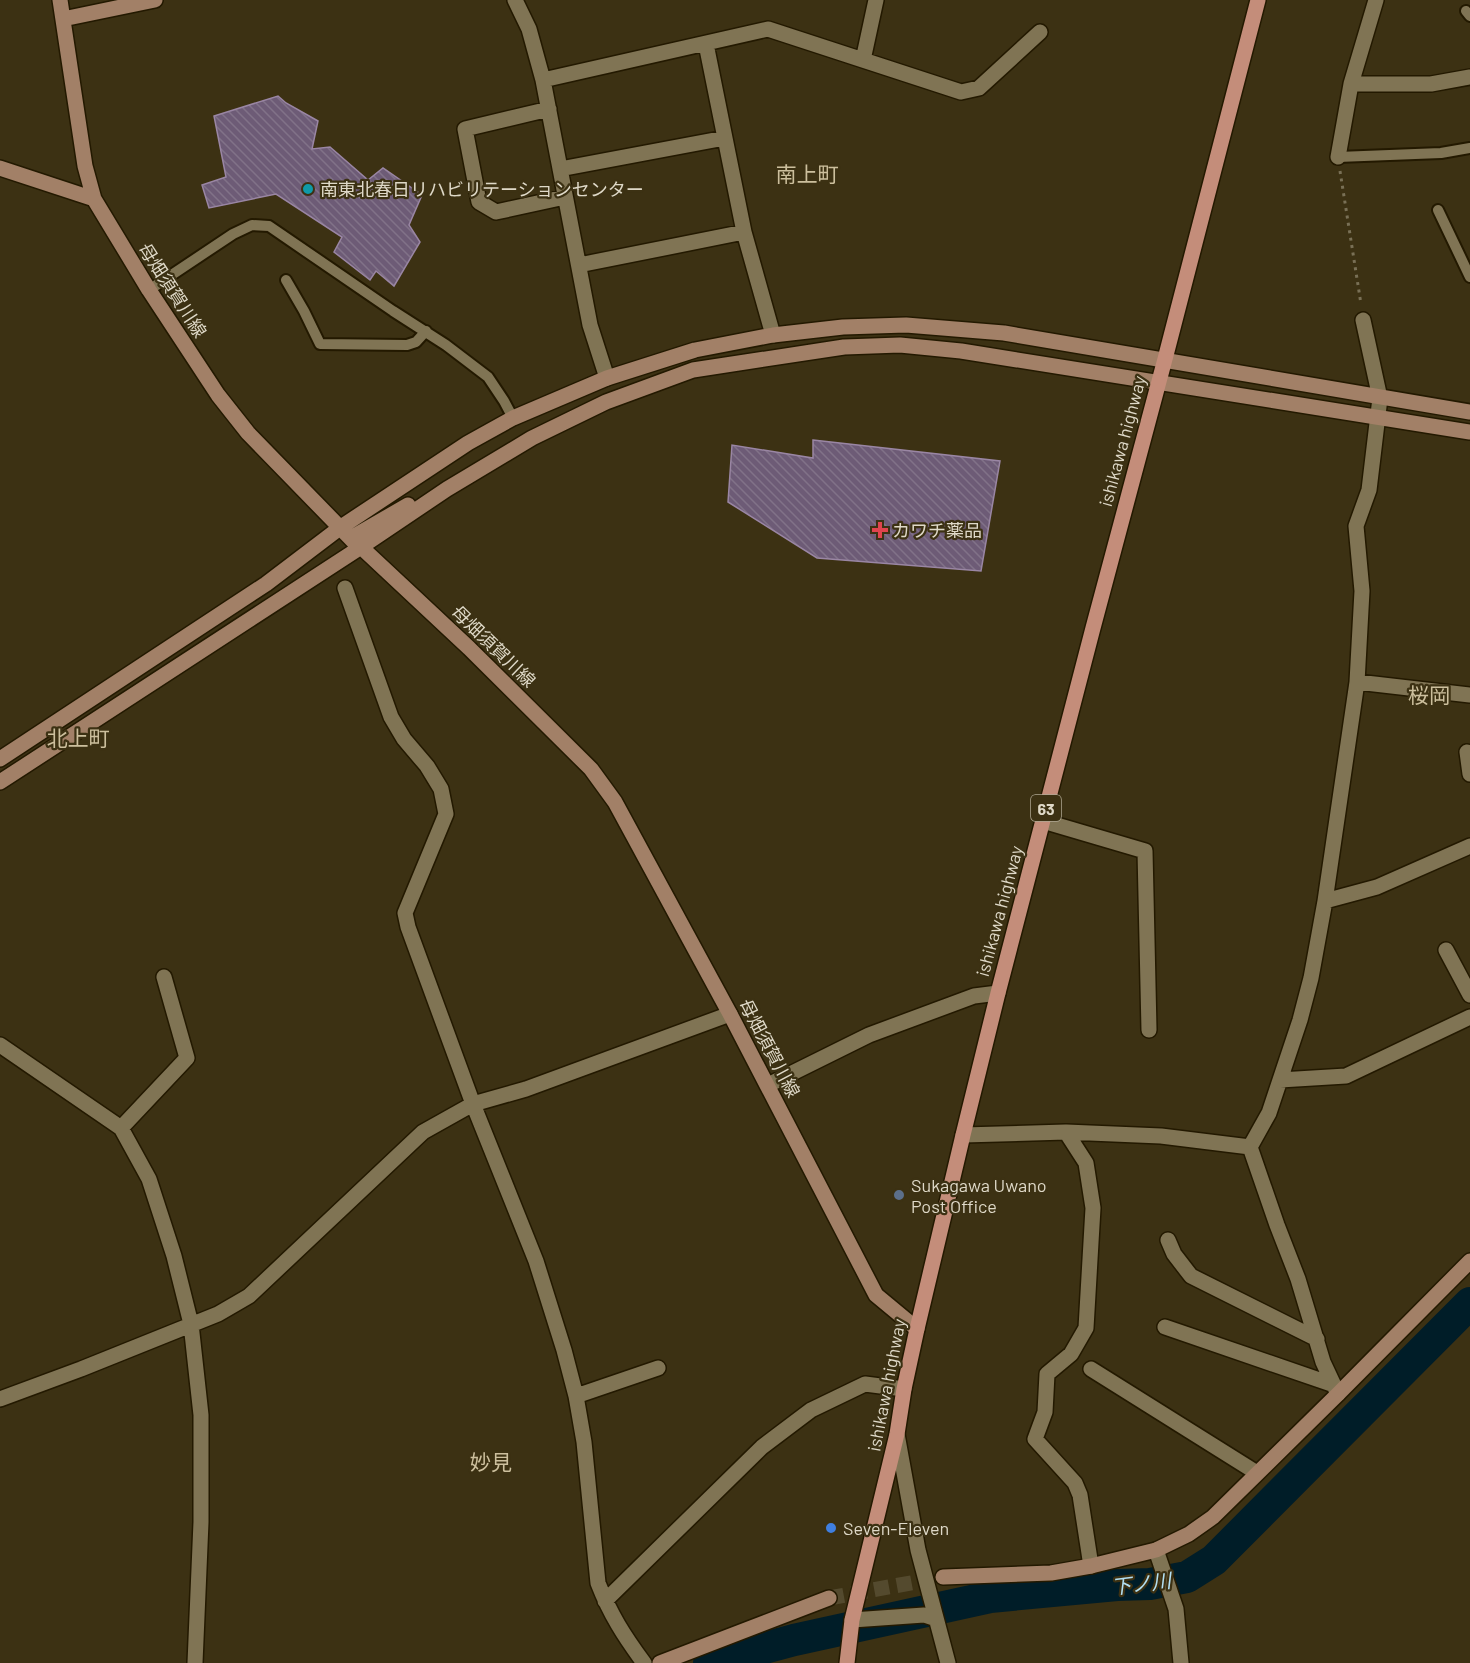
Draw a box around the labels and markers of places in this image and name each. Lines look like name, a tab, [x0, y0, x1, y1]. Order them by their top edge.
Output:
place label: 南東北春日リハビリテーションセンター	[320, 178, 644, 200]
marker: 南東北春日リハビリテーションセンター	[301, 182, 315, 196]
place label: カワチ薬品	[892, 519, 982, 541]
marker: カワチ薬品	[873, 523, 887, 537]
place label: Sukagawa Uwano Post Office	[911, 1174, 1047, 1217]
marker: Sukagawa Uwano Post Office	[892, 1188, 906, 1202]
place label: Seven-Eleven	[843, 1517, 949, 1539]
marker: Seven-Eleven	[824, 1521, 838, 1535]

